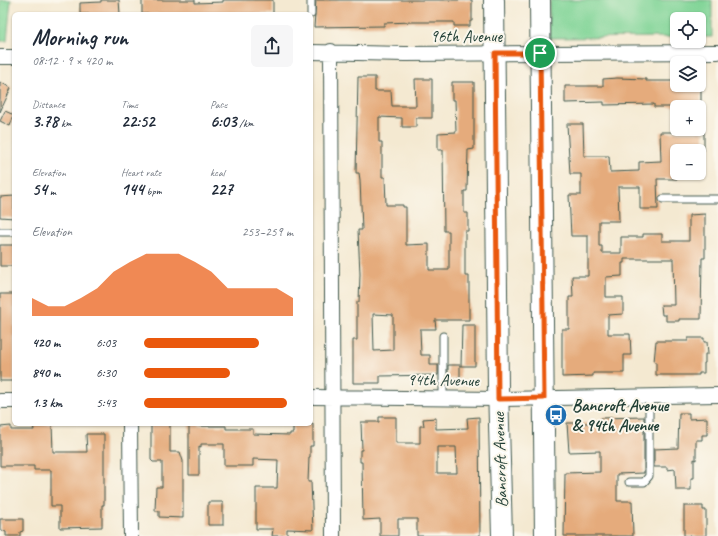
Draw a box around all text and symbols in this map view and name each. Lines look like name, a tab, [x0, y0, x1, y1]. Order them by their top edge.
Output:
map controls	[670, 12, 706, 180]
button: locate	[670, 12, 706, 48]
text: Morning run	[32, 24, 128, 52]
button: share	[251, 25, 293, 67]
street label: 96th Avenue	[430, 26, 503, 47]
pin	[523, 36, 557, 70]
icon: arrive	[529, 42, 551, 64]
text: 08:12 · 9 × 420 m	[32, 53, 113, 69]
button: layers	[670, 56, 706, 92]
text: Distance	[32, 97, 65, 111]
text: Time	[121, 97, 138, 111]
text: Pace	[210, 97, 227, 111]
button: +	[670, 100, 706, 136]
text: 3.78	[32, 111, 58, 132]
text: 22:52	[121, 111, 155, 132]
text: 6:03	[210, 111, 237, 132]
text: km	[58, 116, 72, 130]
text: /km	[237, 116, 254, 130]
button: −	[670, 144, 706, 180]
text: Elevation	[32, 165, 66, 179]
text: Heart rate	[121, 165, 161, 179]
text: kcal	[210, 165, 225, 179]
text: 54	[32, 179, 47, 200]
text: 144	[121, 179, 144, 200]
text: 227	[210, 179, 233, 200]
text: m	[47, 184, 56, 198]
text: bpm	[144, 184, 162, 198]
text: Elevation	[32, 224, 72, 240]
text: 253–259 m	[242, 224, 293, 240]
text: 420 m	[32, 335, 60, 351]
text: 6:03	[96, 335, 116, 351]
text: 840 m	[32, 365, 60, 381]
text: 6:30	[96, 365, 116, 381]
street label: 94th Avenue	[407, 369, 481, 391]
text: 1.3 km	[32, 395, 62, 411]
text: 5:43	[96, 395, 116, 411]
place label: Bancroft Avenue & 94th Avenue	[572, 395, 670, 436]
bus stop icon: Bancroft Avenue & 94th Avenue	[543, 402, 569, 428]
street label: Bancroft Avenue	[488, 411, 512, 508]

